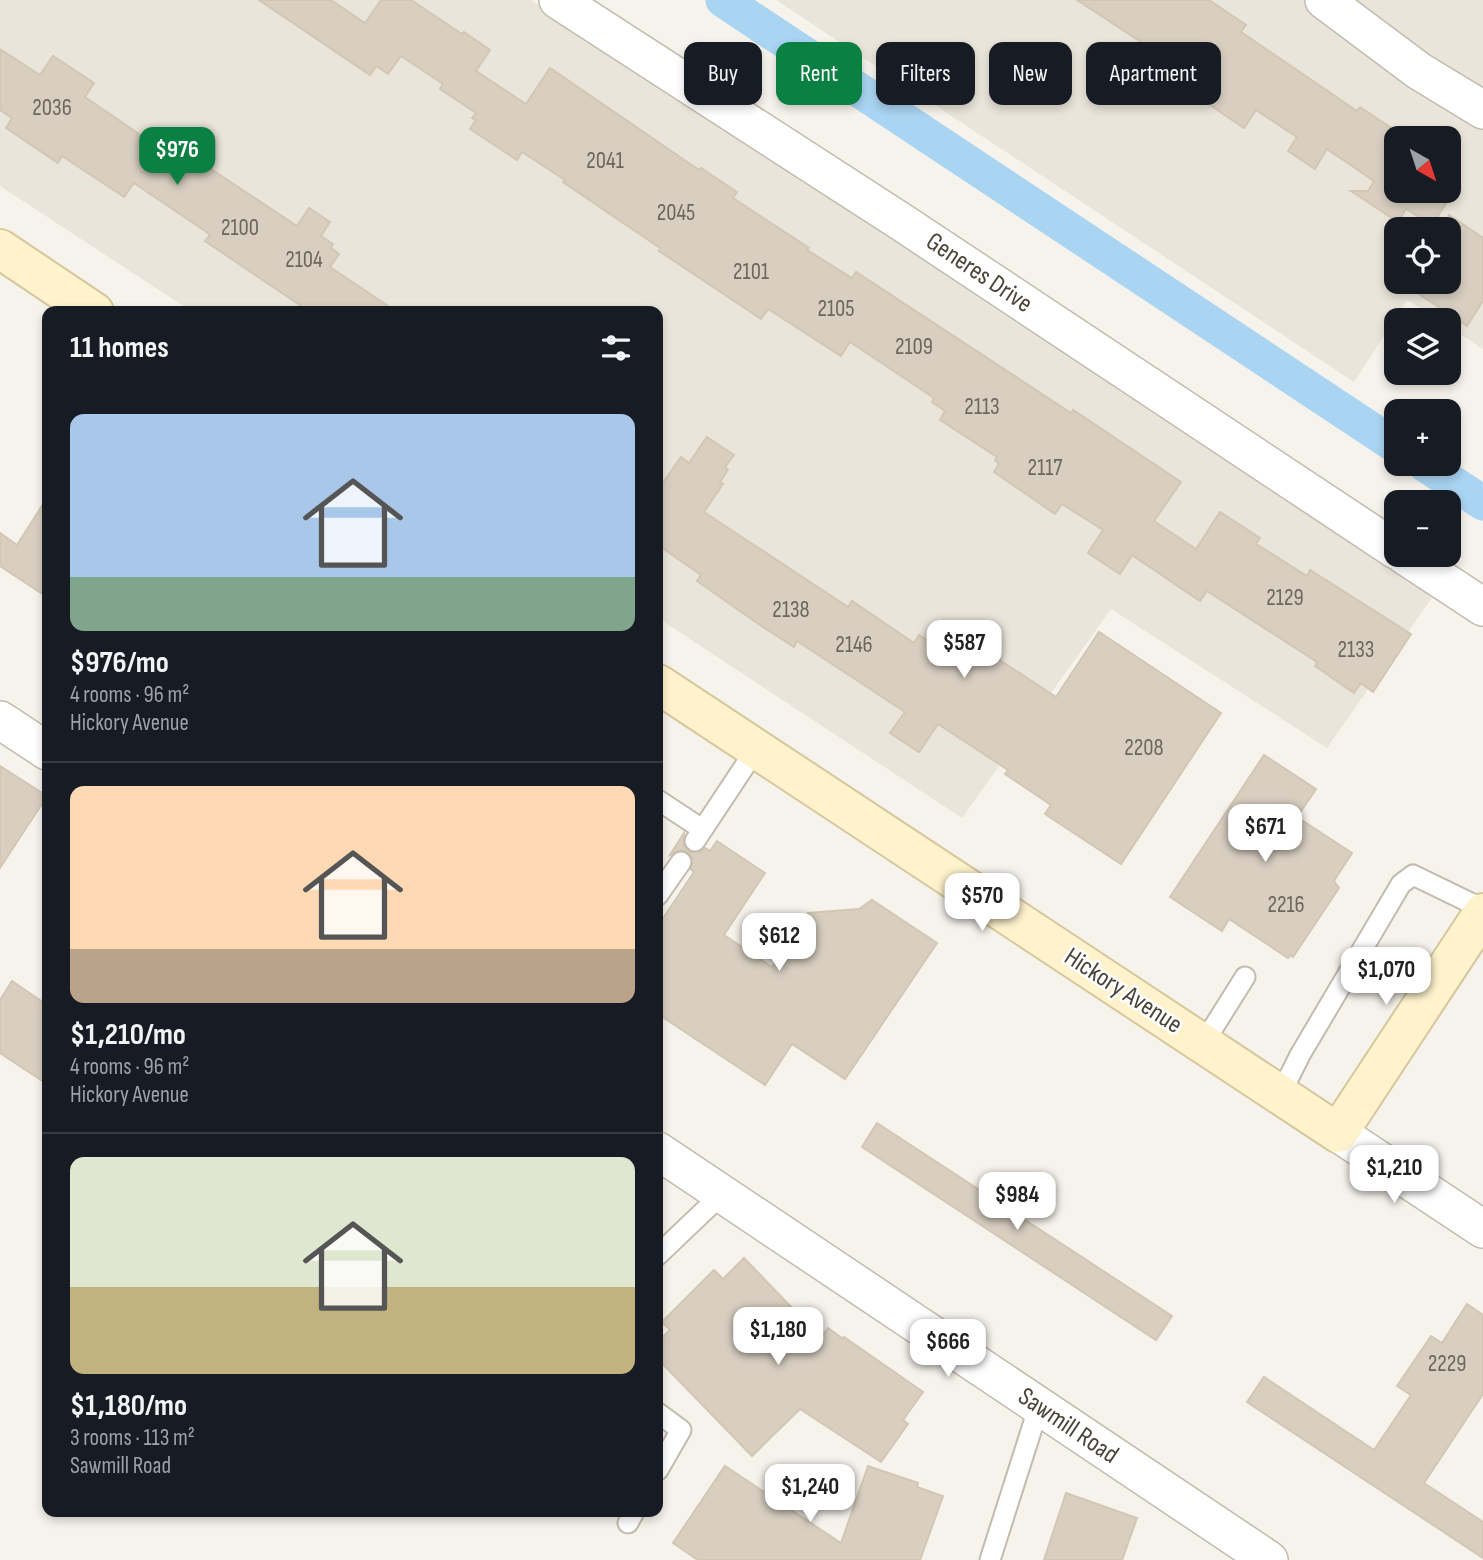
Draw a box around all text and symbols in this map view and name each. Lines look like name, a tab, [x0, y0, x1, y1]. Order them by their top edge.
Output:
chip: Buy	[684, 42, 762, 105]
chip: Rent	[776, 42, 862, 105]
chip: Filters	[876, 42, 975, 105]
chip: New	[989, 42, 1072, 105]
chip: Apartment	[1086, 42, 1221, 105]
house number: 2036	[32, 94, 72, 122]
north arrow	[1384, 126, 1461, 203]
map controls	[1384, 126, 1461, 567]
pin: $976	[136, 128, 218, 187]
text: $976	[155, 136, 199, 164]
house number: 2041	[586, 147, 624, 175]
house number: 2045	[657, 199, 695, 227]
house number: 2100	[221, 214, 259, 242]
button: locate	[1384, 217, 1461, 294]
street label: Generes Drive	[920, 226, 1038, 320]
house number: 2104	[285, 246, 323, 274]
house number: 2101	[733, 258, 769, 286]
house number: 2105	[817, 295, 855, 323]
button: layers	[1384, 308, 1461, 385]
icon: filters	[597, 329, 635, 367]
text: 11 homes	[70, 330, 169, 366]
house number: 2109	[895, 333, 933, 361]
house number: 2113	[964, 393, 1000, 421]
button: +	[1384, 399, 1461, 476]
house number: 2117	[1028, 454, 1062, 482]
icon: home	[290, 460, 416, 586]
button: −	[1384, 490, 1461, 567]
house number: 2129	[1266, 584, 1304, 612]
house number: 2138	[772, 596, 810, 624]
pin: $587	[923, 620, 1005, 680]
text: $587	[943, 629, 985, 657]
house number: 2146	[835, 631, 873, 659]
house number: 2133	[1338, 636, 1374, 664]
text: $976/mo	[70, 645, 169, 681]
text: 4 rooms · 96 m²	[70, 681, 189, 709]
text: Hickory Avenue	[70, 709, 189, 737]
house number: 2208	[1124, 734, 1164, 762]
pin: $671	[1224, 804, 1306, 864]
text: $671	[1244, 813, 1286, 841]
icon: home	[290, 832, 416, 958]
pin: $570	[941, 874, 1023, 933]
text: $570	[961, 882, 1003, 910]
house number: 2216	[1267, 891, 1305, 919]
pin: $612	[738, 914, 820, 973]
text: $612	[758, 922, 800, 950]
street label: Hickory Avenue	[1058, 941, 1188, 1041]
pin: $1,070	[1329, 948, 1443, 1007]
text: $1,070	[1357, 956, 1415, 984]
text: $1,210/mo	[70, 1017, 186, 1053]
text: 4 rooms · 96 m²	[70, 1053, 189, 1081]
text: Hickory Avenue	[70, 1081, 189, 1109]
pin: $1,210	[1337, 1146, 1451, 1205]
text: $1,210	[1366, 1154, 1422, 1182]
pin: $984	[976, 1172, 1058, 1232]
text: $984	[995, 1181, 1039, 1209]
icon: home	[290, 1203, 416, 1329]
pin: $1,180	[721, 1308, 835, 1367]
text: $1,180	[749, 1316, 807, 1344]
pin: $666	[907, 1320, 989, 1379]
text: $666	[926, 1328, 970, 1356]
house number: 2229	[1428, 1350, 1466, 1378]
street label: Sawmill Road	[1012, 1381, 1124, 1471]
text: $1,180/mo	[70, 1388, 187, 1424]
text: 3 rooms · 113 m²	[70, 1424, 195, 1452]
text: Sawmill Road	[70, 1452, 171, 1480]
pin: $1,240	[753, 1464, 867, 1524]
text: $1,240	[781, 1473, 839, 1501]

